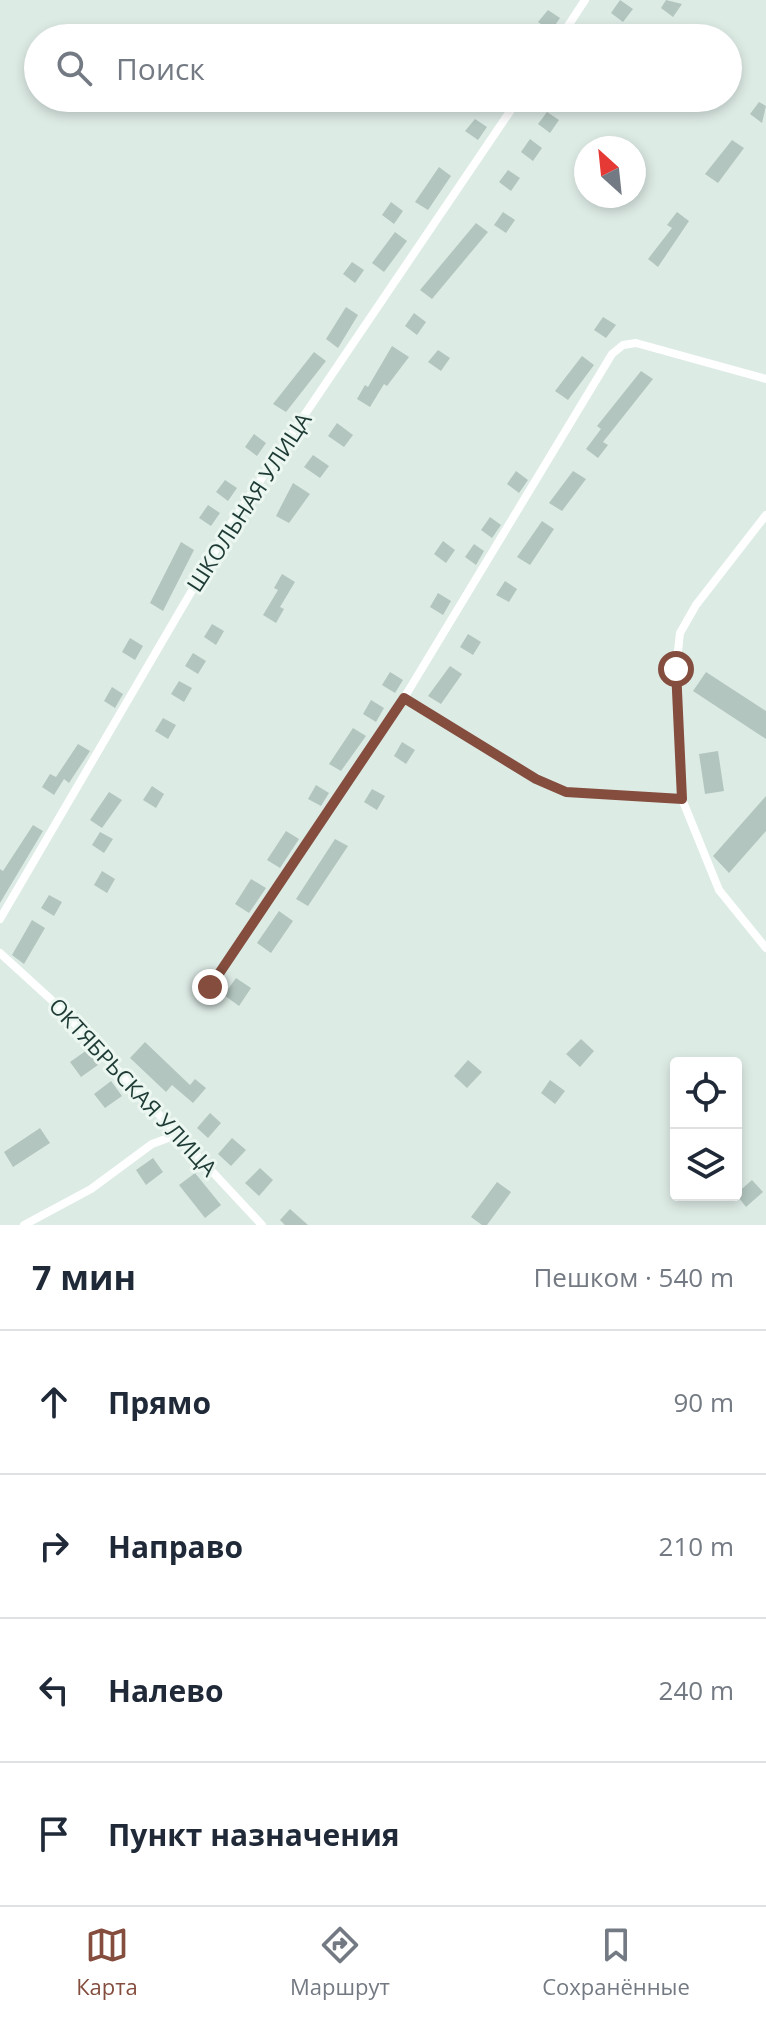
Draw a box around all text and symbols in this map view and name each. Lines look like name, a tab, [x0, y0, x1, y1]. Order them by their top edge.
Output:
search box	[24, 24, 742, 112]
icon: search	[52, 46, 96, 90]
text: Поиск	[116, 48, 205, 89]
north arrow	[574, 136, 646, 208]
street label: ШКОЛЬНАЯ УЛИЦА	[179, 406, 318, 597]
route start	[658, 651, 694, 687]
route end	[192, 969, 228, 1005]
street label: ОКТЯБРЬСКАЯ УЛИЦА	[43, 991, 225, 1182]
map controls	[670, 1057, 742, 1201]
button: locate	[670, 1057, 742, 1129]
button: layers	[670, 1129, 742, 1201]
text: 7 мин	[32, 1254, 136, 1300]
text: Пешком · 540 m	[533, 1259, 734, 1295]
icon: ahead	[32, 1380, 76, 1424]
text: Прямо	[108, 1382, 211, 1423]
text: 90 m	[673, 1384, 734, 1420]
icon: right	[32, 1524, 76, 1568]
text: Направо	[108, 1526, 243, 1567]
text: 210 m	[659, 1528, 734, 1564]
icon: left	[32, 1668, 76, 1712]
text: Налево	[108, 1670, 224, 1711]
text: 240 m	[659, 1672, 734, 1708]
icon: arrive	[32, 1812, 76, 1856]
text: Пункт назначения	[108, 1814, 400, 1855]
tab: Карта	[76, 1923, 138, 2001]
tab: Маршрут	[290, 1923, 390, 2001]
tab: Сохранённые	[542, 1923, 690, 2001]

